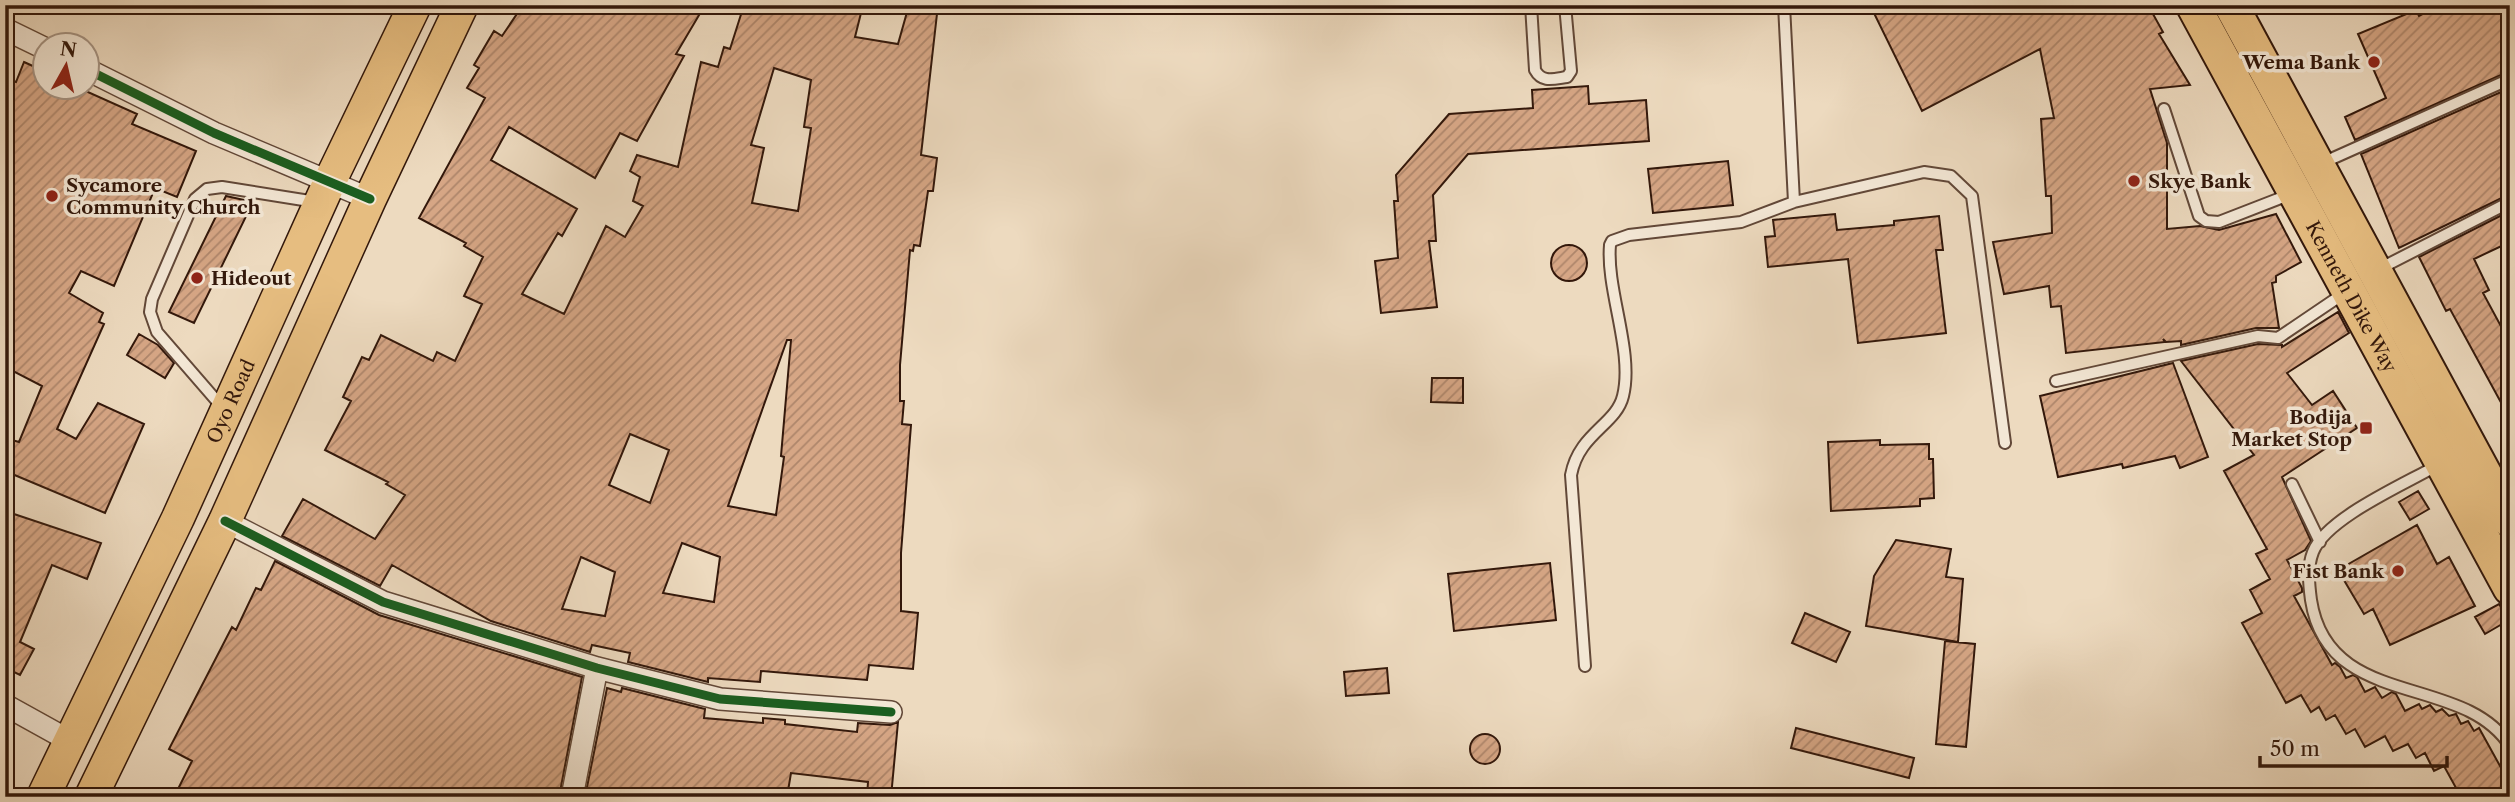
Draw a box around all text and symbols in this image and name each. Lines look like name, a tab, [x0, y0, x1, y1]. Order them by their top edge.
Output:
north arrow	[32, 32, 102, 102]
text: N	[59, 37, 78, 62]
place label: Wema Bank	[2241, 51, 2360, 74]
marker: Wema Bank	[2366, 54, 2382, 70]
place label: Skye Bank	[2148, 170, 2251, 193]
marker: Skye Bank	[2126, 173, 2142, 189]
place label: Sycamore Community Church	[66, 174, 260, 219]
marker: Sycamore Community Church	[44, 188, 60, 204]
street label: Kenneth Dike Way	[2301, 217, 2402, 377]
place label: Hideout	[211, 267, 292, 290]
marker: Hideout	[189, 270, 205, 286]
street label: Oyo Road	[202, 355, 260, 447]
place label: Bodija Market Stop	[2231, 406, 2353, 451]
marker: Bodija Market Stop	[2358, 420, 2374, 436]
place label: Fist Bank	[2293, 560, 2384, 583]
marker: Fist Bank	[2390, 563, 2406, 579]
scale bar	[2260, 725, 2447, 769]
text: 50 m	[2270, 736, 2320, 761]

